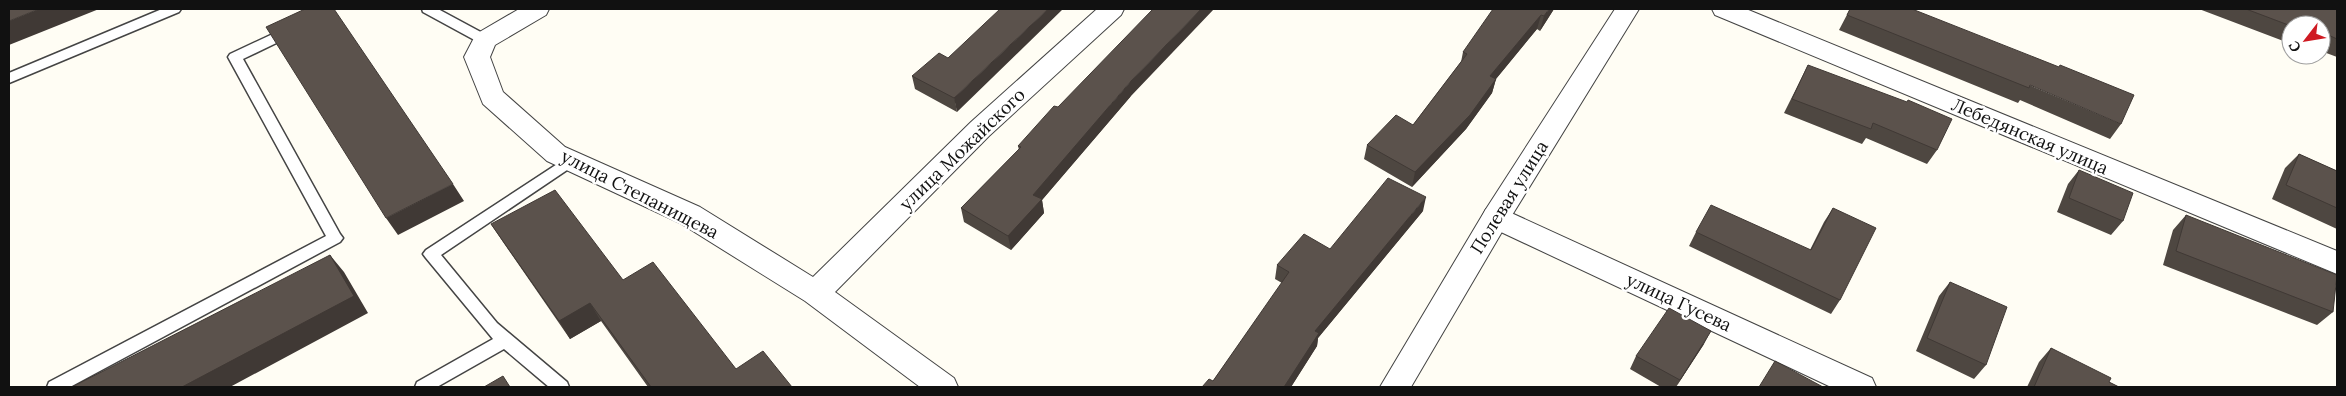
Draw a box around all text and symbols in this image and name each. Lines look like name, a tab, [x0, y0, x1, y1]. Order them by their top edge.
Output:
north arrow	[2281, 15, 2331, 65]
text: С	[2284, 38, 2305, 55]
street label: улица Можайского	[894, 83, 1030, 215]
street label: Лебедянская улица	[1948, 93, 2112, 179]
street label: Полевая улица	[1465, 136, 1553, 258]
street label: улица Степанищева	[557, 144, 723, 244]
street label: улица Гусева	[1623, 268, 1735, 336]

